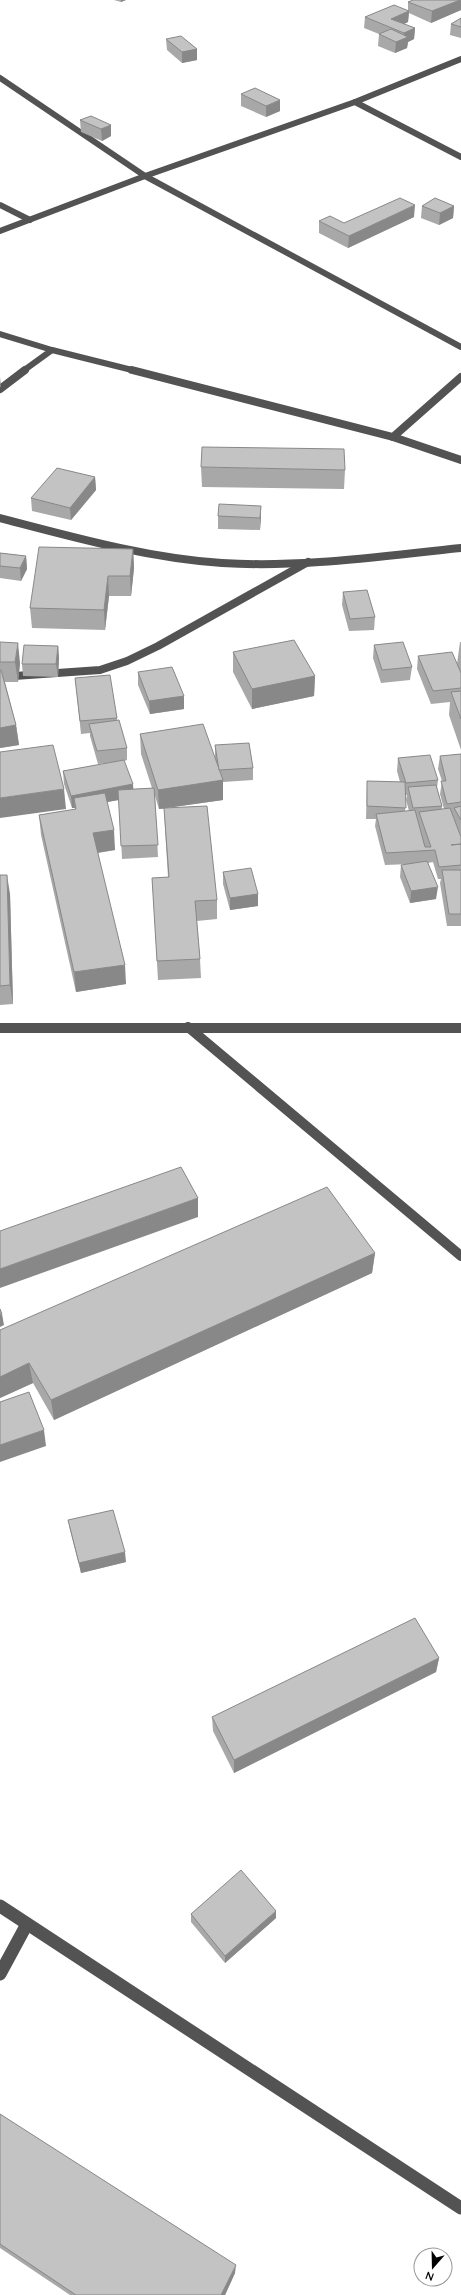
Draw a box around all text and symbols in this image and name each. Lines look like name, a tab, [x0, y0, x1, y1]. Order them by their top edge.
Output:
north arrow	[413, 2247, 453, 2287]
text: N	[423, 2268, 436, 2284]

